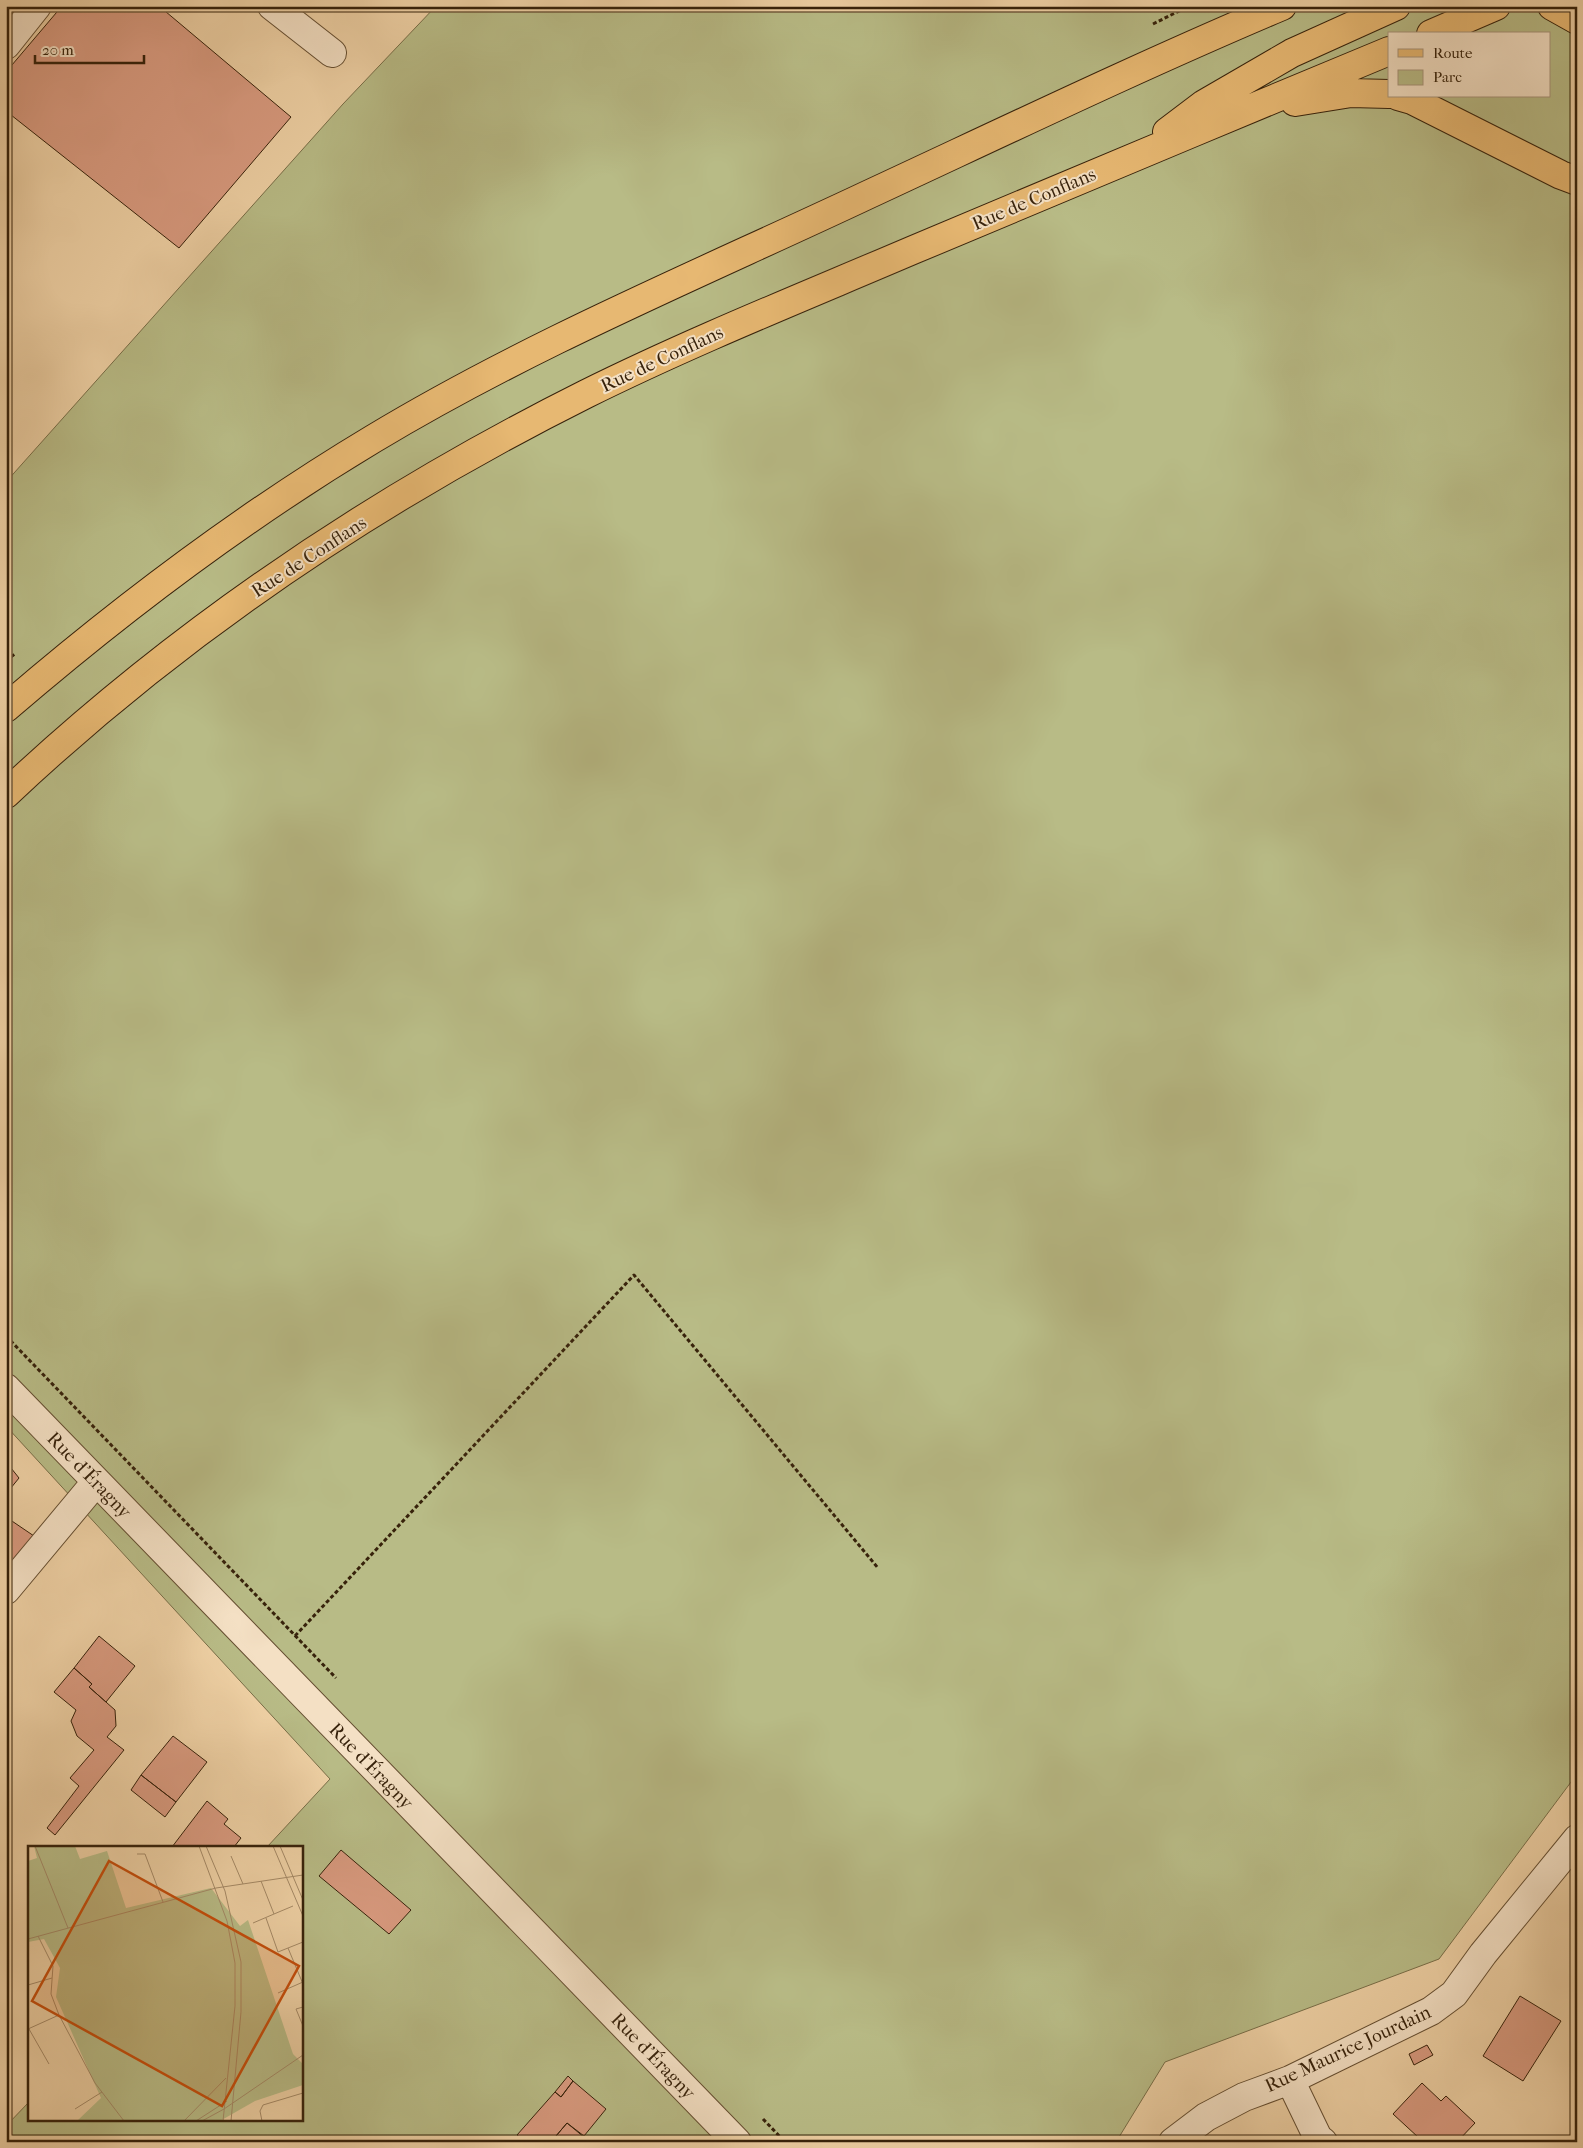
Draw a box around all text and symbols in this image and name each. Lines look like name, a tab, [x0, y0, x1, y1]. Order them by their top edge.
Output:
scale bar	[35, 32, 144, 64]
legend	[1388, 32, 1550, 98]
text: 20 m	[42, 41, 74, 59]
text: Route	[1433, 44, 1473, 62]
text: Parc	[1433, 68, 1462, 86]
street label: Rue de Conflans	[969, 163, 1099, 235]
street label: Rue de Conflans	[597, 321, 727, 397]
street label: Rue de Conflans	[247, 512, 371, 602]
street label: Rue d'Éragny	[42, 1427, 136, 1523]
street label: Rue d'Éragny	[324, 1718, 418, 1814]
inset map	[28, 1846, 302, 2120]
street label: Rue Maurice Jourdain	[1262, 2001, 1434, 2097]
street label: Rue d'Éragny	[606, 2008, 700, 2104]

